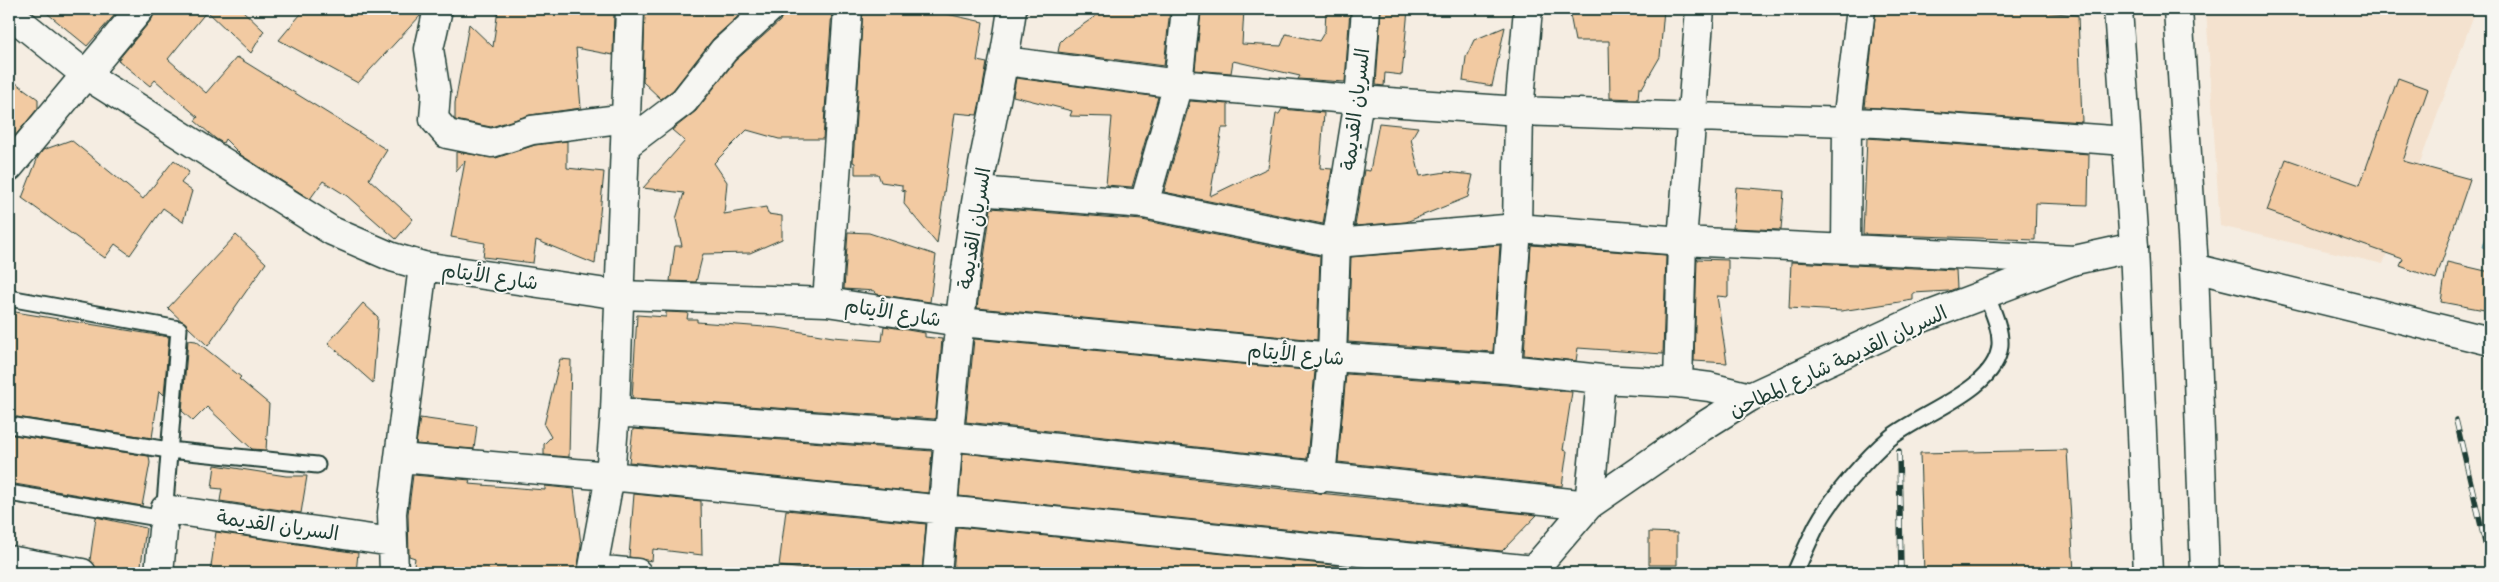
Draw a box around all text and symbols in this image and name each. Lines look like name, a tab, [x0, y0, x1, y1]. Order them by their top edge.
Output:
street label: السريان القديمة	[1336, 46, 1379, 172]
street label: السريان القديمة	[953, 165, 1000, 291]
street label: شارع الأيتام	[440, 256, 540, 300]
street label: شارع الأيتام	[842, 292, 943, 336]
street label: السريان القديمة شارع المطاحن	[1725, 300, 1953, 427]
street label: شارع الأيتام	[1246, 337, 1345, 375]
street label: السريان القديمة	[215, 505, 341, 550]

